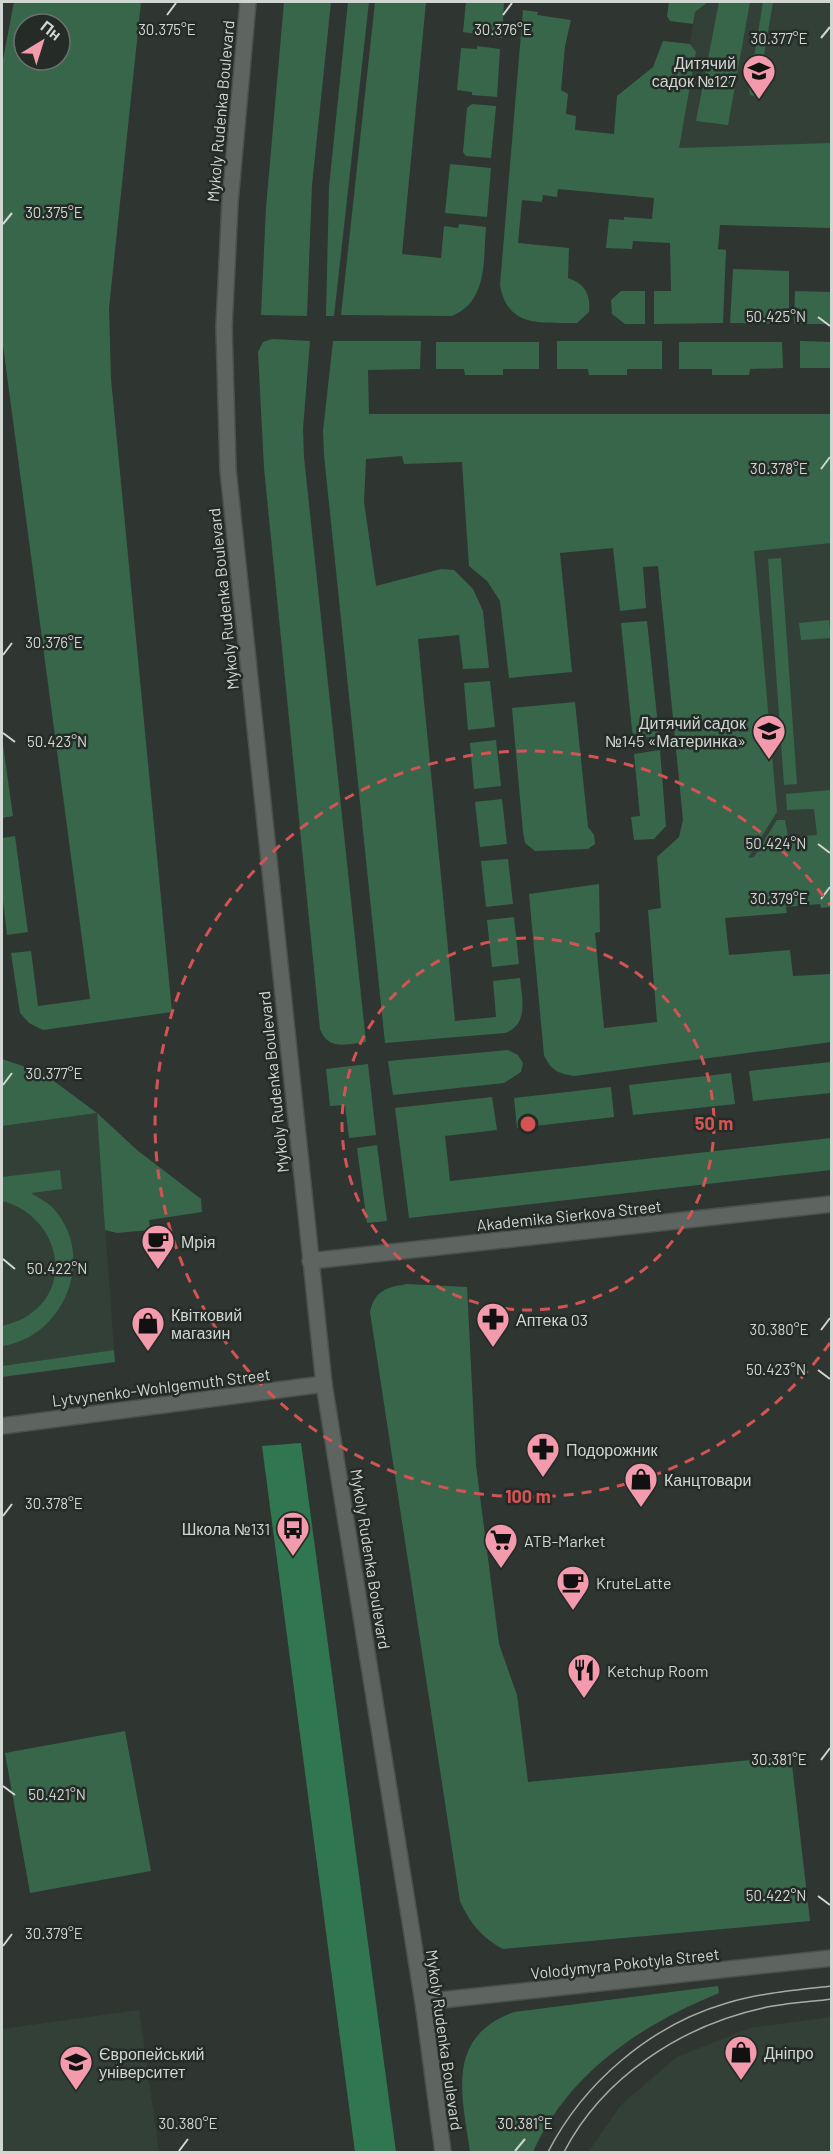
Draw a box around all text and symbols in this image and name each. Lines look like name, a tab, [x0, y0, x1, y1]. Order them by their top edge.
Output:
north arrow	[12, 12, 72, 72]
text: Пн	[37, 16, 66, 44]
street label: Mykoly Rudenka Boulevard	[203, 19, 237, 203]
text: 30.375°E	[138, 20, 196, 38]
text: 30.376°E	[474, 20, 532, 38]
text: 30.377°E	[750, 29, 808, 47]
place label: Дитячий садок №127	[652, 53, 736, 90]
school or university icon: Дитячий садок №127	[741, 53, 777, 100]
text: 30.375°E	[25, 203, 83, 221]
text: 50.425°N	[746, 307, 806, 325]
text: 30.378°E	[750, 459, 808, 477]
street label: Mykoly Rudenka Boulevard	[204, 507, 242, 691]
text: 30.376°E	[25, 633, 83, 651]
place label: Дитячий садок №145 «Материнка»	[605, 713, 747, 750]
school or university icon: Дитячий садок №145 «Материнка»	[751, 713, 787, 760]
text: 50.423°N	[27, 732, 87, 750]
text: 50.424°N	[746, 834, 806, 852]
text: 30.379°E	[750, 889, 808, 907]
street label: Mykoly Rudenka Boulevard	[254, 990, 292, 1174]
text: 30.377°E	[25, 1064, 83, 1082]
text: 50 m	[695, 1112, 733, 1134]
centre of rings	[518, 1114, 538, 1134]
street label: Akademika Sierkova Street	[476, 1196, 662, 1234]
cafe icon: Мрія	[140, 1223, 176, 1270]
place label: Мрія	[181, 1232, 215, 1251]
text: 50.422°N	[27, 1259, 87, 1277]
pharmacy icon: Аптека 03	[475, 1301, 511, 1348]
shop icon: Квітковий магазин	[130, 1305, 166, 1352]
place label: Квітковий магазин	[171, 1305, 242, 1342]
place label: Аптека 03	[516, 1310, 588, 1329]
text: 30.380°E	[749, 1320, 809, 1338]
text: 50.423°N	[746, 1360, 806, 1378]
street label: Lytvynenko-Wohlgemuth Street	[51, 1364, 271, 1410]
pharmacy icon: Подорожник	[525, 1431, 561, 1478]
place label: Подорожник	[566, 1440, 658, 1459]
shop icon: Канцтовари	[623, 1461, 659, 1508]
street label: Mykoly Rudenka Boulevard	[347, 1467, 395, 1651]
place label: Канцтовари	[664, 1470, 751, 1489]
text: 100 m	[505, 1485, 551, 1507]
text: 30.378°E	[25, 1494, 83, 1512]
bus stop icon: Школа №131	[275, 1510, 311, 1557]
place label: Школа №131	[182, 1519, 270, 1538]
supermarket icon: ATB-Market	[483, 1522, 519, 1569]
place label: ATB-Market	[524, 1531, 606, 1550]
cafe icon: KruteLatte	[555, 1564, 591, 1611]
place label: KruteLatte	[596, 1573, 671, 1592]
restaurant icon: Ketchup Room	[566, 1652, 602, 1699]
place label: Ketchup Room	[607, 1661, 709, 1680]
text: 30.381°E	[751, 1750, 807, 1768]
text: 50.421°N	[28, 1785, 86, 1803]
text: 50.422°N	[746, 1886, 806, 1904]
text: 30.379°E	[25, 1924, 83, 1942]
street label: Volodymyra Pokotyla Street	[530, 1944, 720, 1982]
street label: Mykoly Rudenka Boulevard	[423, 1948, 467, 2132]
shop icon: Дніпро	[723, 2034, 759, 2081]
place label: Дніпро	[764, 2043, 814, 2062]
school or university icon: Європейський університет	[58, 2044, 94, 2091]
place label: Європейський університет	[99, 2044, 205, 2081]
text: 30.380°E	[158, 2114, 218, 2132]
text: 30.381°E	[497, 2114, 553, 2132]

